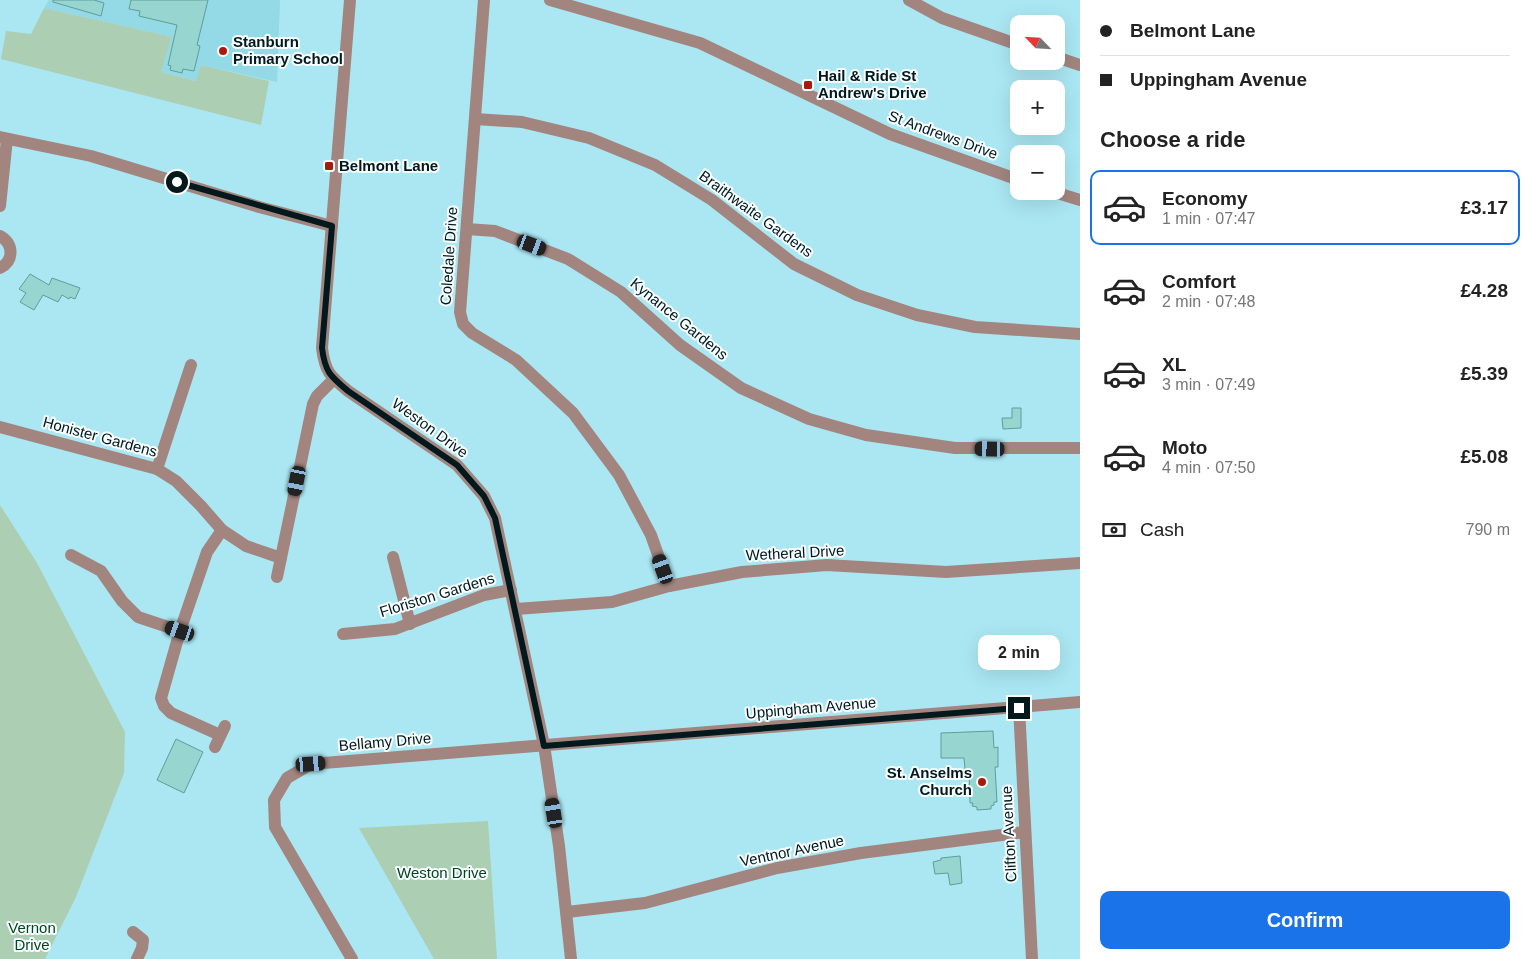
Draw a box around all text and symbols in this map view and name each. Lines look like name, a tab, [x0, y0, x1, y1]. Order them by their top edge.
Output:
north arrow	[1010, 15, 1065, 70]
map controls	[1010, 15, 1065, 200]
text: Belmont Lane	[1130, 20, 1256, 41]
place label: Stanburn Primary School	[233, 33, 343, 67]
marker: Stanburn Primary School	[217, 45, 229, 57]
place label: Hail & Ride St Andrew's Drive	[818, 67, 927, 101]
text: Uppingham Avenue	[1130, 69, 1307, 90]
marker: Hail & Ride St Andrew's Drive	[802, 79, 814, 91]
button: +	[1010, 80, 1065, 135]
street label: St Andrews Drive	[886, 107, 1000, 162]
text: Choose a ride	[1100, 127, 1245, 152]
button: −	[1010, 145, 1065, 200]
place label: Belmont Lane	[339, 157, 438, 174]
marker: Belmont Lane	[323, 160, 335, 172]
street label: Braithwaite Gardens	[696, 167, 816, 260]
route start	[166, 171, 188, 193]
icon: car	[1102, 185, 1147, 230]
text: Economy	[1162, 188, 1248, 209]
text: £3.17	[1460, 197, 1508, 218]
street label: Coledale Drive	[437, 206, 460, 306]
text: 1 min · 07:47	[1162, 210, 1255, 227]
car	[515, 233, 548, 257]
icon: car	[1102, 268, 1147, 313]
text: Comfort	[1162, 271, 1236, 292]
street label: Kynance Gardens	[627, 274, 731, 363]
text: £4.28	[1460, 280, 1508, 301]
text: 2 min · 07:48	[1162, 293, 1255, 310]
icon: car	[1102, 351, 1147, 396]
text: XL	[1162, 354, 1186, 375]
text: £5.39	[1460, 363, 1508, 384]
text: 3 min · 07:49	[1162, 376, 1255, 393]
street label: Weston Drive	[389, 394, 472, 461]
street label: Honister Gardens	[41, 413, 159, 460]
icon: car	[1102, 434, 1147, 479]
text: Moto	[1162, 437, 1207, 458]
car	[974, 441, 1005, 457]
text: £5.08	[1460, 446, 1508, 467]
text: 4 min · 07:50	[1162, 459, 1255, 476]
car	[286, 465, 307, 497]
icon: cash	[1100, 516, 1128, 544]
text: Cash	[1140, 519, 1184, 540]
text: 790 m	[1466, 521, 1510, 538]
street label: Wetheral Drive	[745, 541, 845, 564]
car	[650, 552, 675, 586]
street label: Floriston Gardens	[377, 569, 496, 620]
car	[163, 619, 196, 643]
callout: 2 min	[978, 636, 1060, 670]
text: 2 min	[998, 644, 1040, 661]
street label: Uppingham Avenue	[745, 693, 877, 722]
route end	[1008, 697, 1030, 719]
street label: Bellamy Drive	[338, 729, 432, 754]
car	[295, 755, 326, 773]
place label: St. Anselms Church	[887, 764, 972, 798]
marker: St. Anselms Church	[976, 776, 988, 788]
street label: Clifton Avenue	[997, 785, 1020, 883]
car	[544, 797, 563, 829]
street label: Ventnor Avenue	[738, 831, 845, 870]
park label: Weston Drive	[397, 864, 487, 881]
button: Confirm	[1100, 891, 1510, 949]
park label: Vernon Drive	[8, 919, 56, 953]

